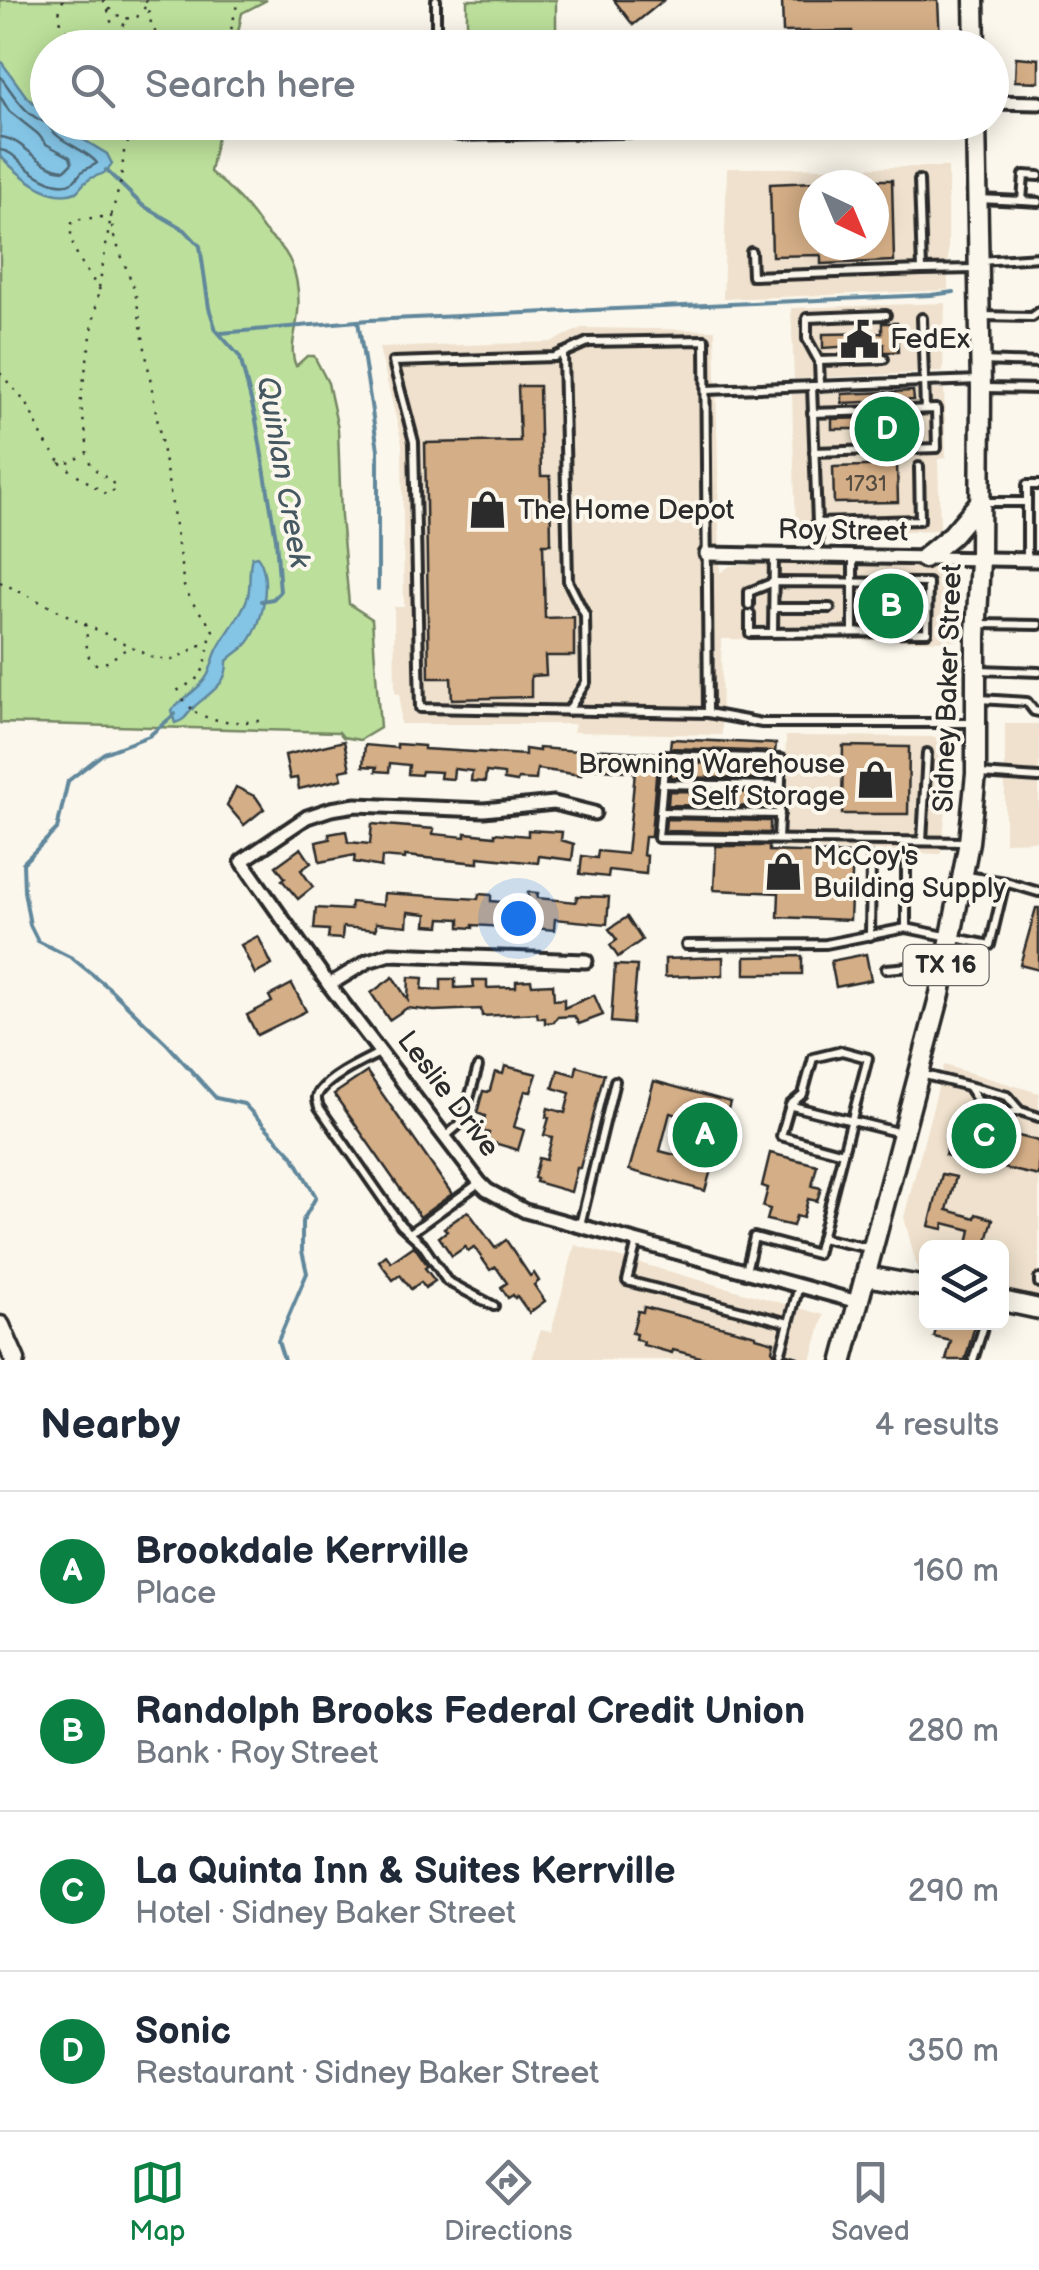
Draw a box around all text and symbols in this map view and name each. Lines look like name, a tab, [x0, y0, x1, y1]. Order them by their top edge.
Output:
search box	[30, 30, 1009, 140]
icon: search	[65, 58, 120, 113]
text: Search here	[145, 63, 356, 108]
north arrow	[799, 170, 889, 260]
public building icon: FedEx	[839, 318, 881, 360]
place label: FedEx	[890, 323, 970, 356]
water label: Quinlan Creek	[248, 374, 318, 572]
pin: D	[854, 392, 920, 466]
house number: 1731	[845, 471, 887, 498]
shop icon: The Home Depot	[467, 489, 509, 531]
place label: The Home Depot	[518, 494, 735, 527]
street label: Roy Street	[778, 513, 909, 549]
street label: Sidney Baker Street	[927, 563, 969, 813]
pin: B	[858, 568, 924, 644]
place label: Browning Warehouse Self Storage	[578, 748, 845, 813]
shop icon: Browning Warehouse Self Storage	[854, 759, 896, 801]
place label: McCoy's Building Supply	[813, 840, 1006, 905]
shop icon: McCoy's Building Supply	[762, 851, 804, 893]
your location	[493, 893, 544, 944]
road number: TX 16	[904, 945, 988, 985]
street label: Leslie Drive	[390, 1025, 506, 1163]
pin: A	[672, 1098, 738, 1172]
pin: C	[952, 1098, 1016, 1174]
map controls	[919, 1240, 1009, 1330]
button: layers	[919, 1240, 1009, 1330]
text: Nearby	[40, 1400, 180, 1451]
text: 4 results	[875, 1406, 999, 1445]
text: Brookdale Kerrville	[135, 1529, 469, 1574]
text: A	[63, 1552, 82, 1591]
text: 160 m	[913, 1552, 999, 1591]
text: Place	[135, 1574, 216, 1613]
text: Randolph Brooks Federal Credit Union	[135, 1689, 805, 1734]
text: B	[61, 1712, 84, 1751]
text: 280 m	[908, 1712, 999, 1751]
text: Bank · Roy Street	[135, 1734, 378, 1773]
text: La Quinta Inn & Suites Kerrville	[135, 1849, 676, 1894]
text: C	[61, 1872, 84, 1911]
text: 290 m	[908, 1872, 999, 1911]
text: Hotel · Sidney Baker Street	[135, 1894, 516, 1933]
text: Sonic	[135, 2009, 231, 2054]
text: D	[61, 2032, 84, 2071]
text: 350 m	[907, 2032, 999, 2071]
text: Restaurant · Sidney Baker Street	[135, 2054, 599, 2093]
tab: Map	[129, 2155, 186, 2248]
tab: Directions	[444, 2155, 573, 2248]
tab: Saved	[831, 2155, 910, 2248]

